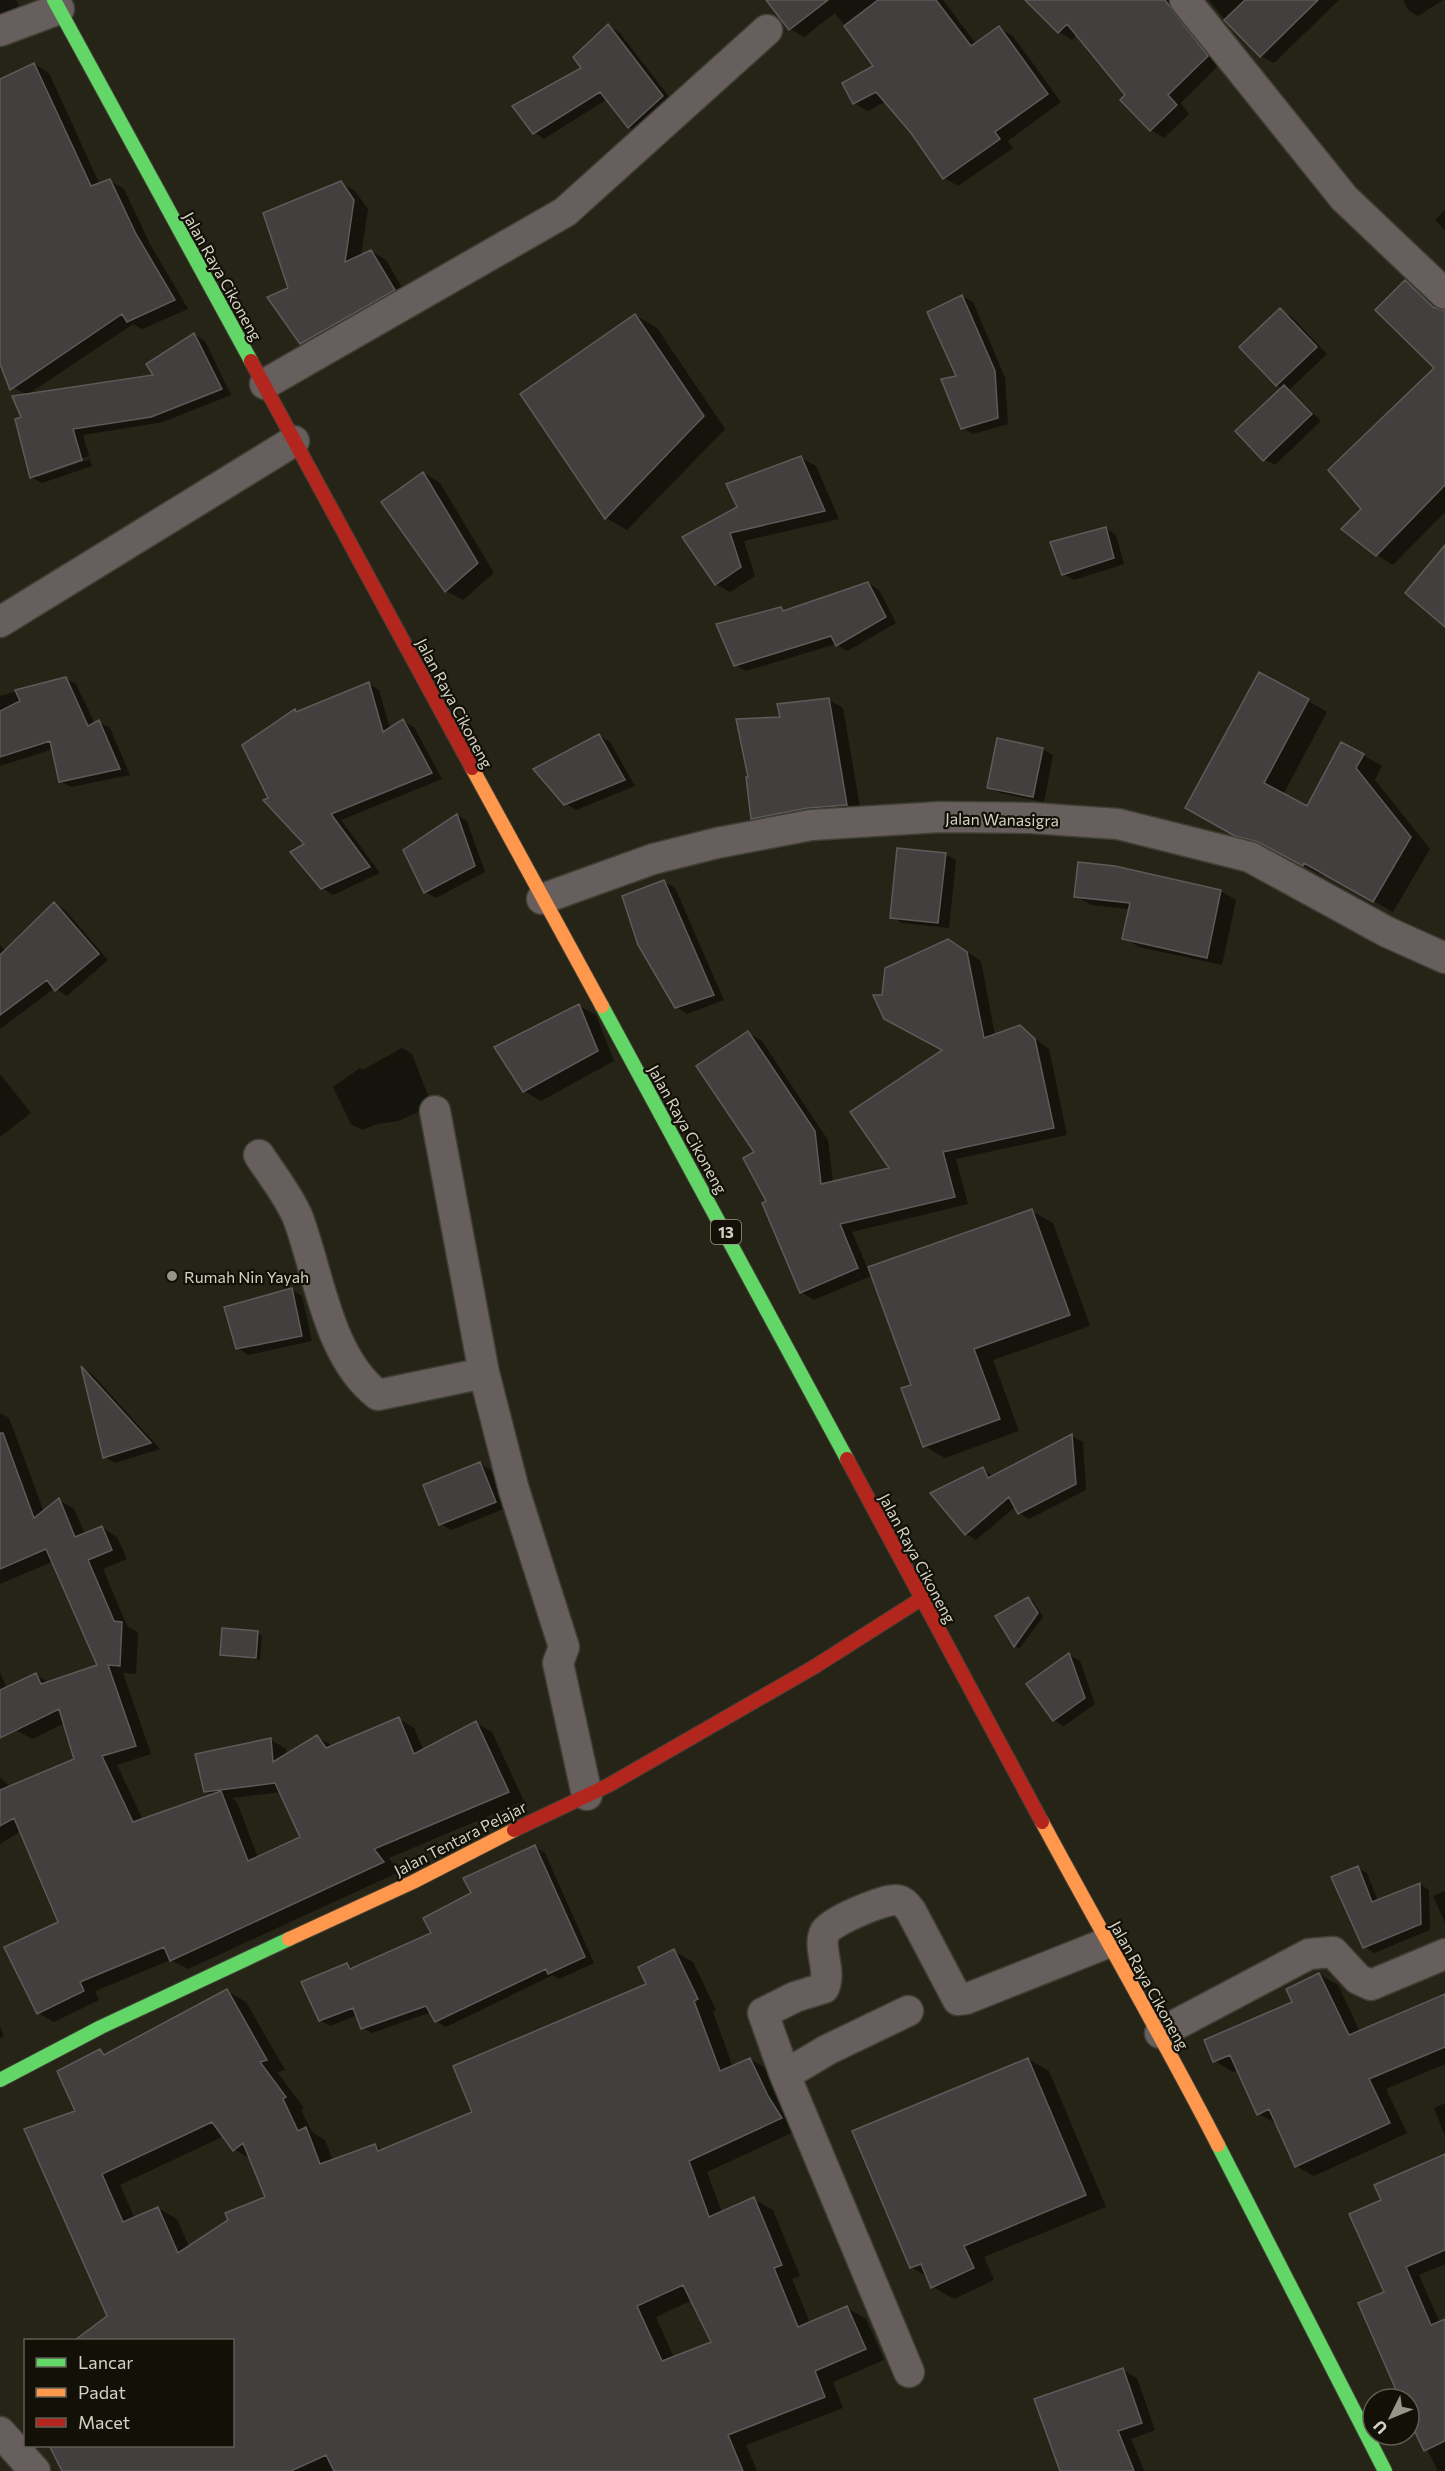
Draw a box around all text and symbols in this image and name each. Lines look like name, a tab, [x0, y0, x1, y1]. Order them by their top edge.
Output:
street label: Jalan Raya Cikoneng	[180, 208, 266, 344]
street label: Jalan Raya Cikoneng	[413, 635, 497, 772]
street label: Jalan Wanasigra	[945, 809, 1059, 829]
street label: Jalan Raya Cikoneng	[645, 1061, 731, 1197]
road number: 13	[711, 1220, 741, 1244]
place label: Rumah Nin Yayah	[184, 1267, 309, 1286]
marker: Rumah Nin Yayah	[165, 1269, 179, 1283]
street label: Jalan Raya Cikoneng	[876, 1490, 960, 1627]
street label: Jalan Tentara Pelajar	[390, 1796, 530, 1880]
street label: Jalan Raya Cikoneng	[1107, 1917, 1193, 2053]
legend	[24, 2339, 234, 2447]
text: Lancar	[78, 2351, 134, 2373]
text: Padat	[78, 2381, 126, 2403]
north arrow	[1361, 2387, 1421, 2447]
text: Macet	[78, 2411, 130, 2433]
text: U	[1369, 2417, 1391, 2438]

